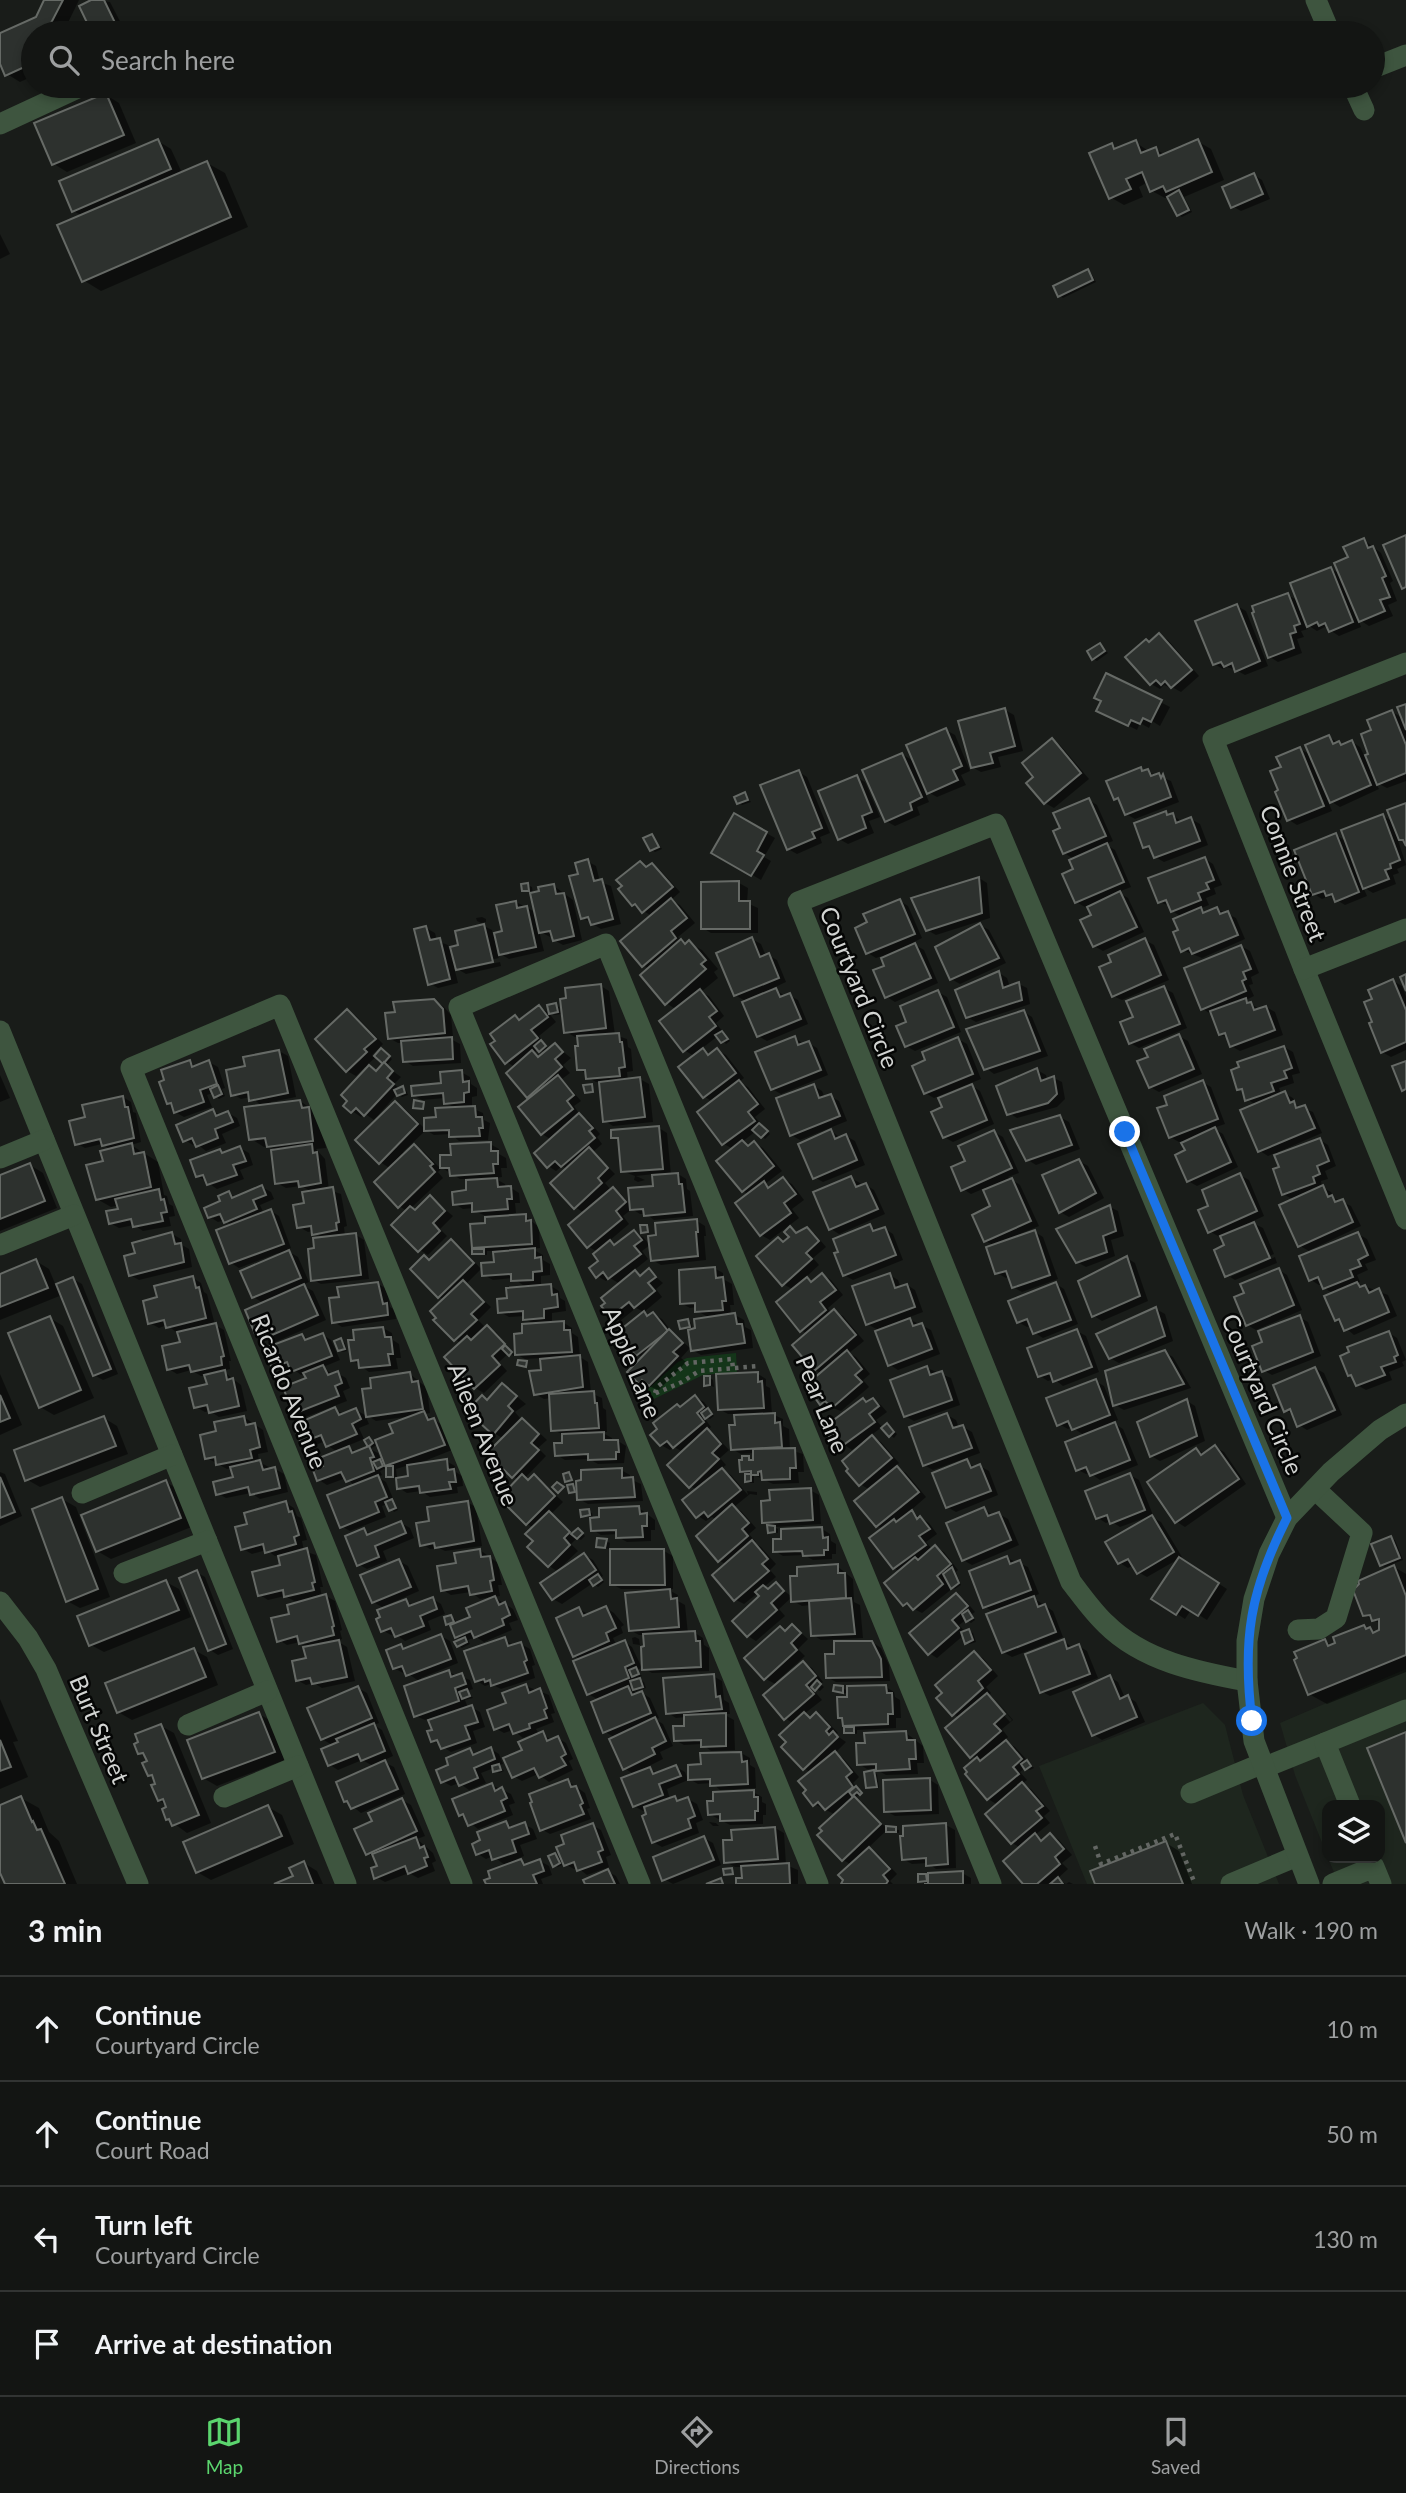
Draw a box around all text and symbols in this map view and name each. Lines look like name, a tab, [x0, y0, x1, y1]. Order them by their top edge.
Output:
search box	[21, 21, 1385, 98]
icon: search	[45, 41, 83, 79]
text: Search here	[101, 44, 235, 76]
street label: Connie Street	[1255, 801, 1333, 946]
street label: Courtyard Circle	[814, 902, 906, 1072]
route end	[1109, 1116, 1140, 1147]
street label: Apple Lane	[597, 1302, 669, 1422]
street label: Ricardo Avenue	[246, 1309, 334, 1473]
street label: Courtyard Circle	[1216, 1309, 1310, 1479]
street label: Pear Lane	[790, 1351, 856, 1457]
street label: Aileen Avenue	[442, 1358, 526, 1510]
street label: Burt Street	[64, 1670, 136, 1788]
route start	[1236, 1705, 1267, 1736]
map controls	[1322, 1800, 1385, 1863]
button: layers	[1322, 1800, 1385, 1863]
text: 3 min	[28, 1912, 102, 1948]
text: Walk · 190 m	[1244, 1916, 1378, 1944]
text: Continue	[95, 1999, 201, 2031]
icon: ahead	[28, 2010, 66, 2048]
text: 10 m	[1327, 2015, 1378, 2043]
text: Courtyard Circle	[95, 2031, 260, 2059]
text: Continue	[95, 2104, 201, 2136]
icon: ahead	[28, 2115, 66, 2153]
text: 50 m	[1327, 2120, 1378, 2148]
text: Court Road	[95, 2136, 210, 2164]
text: Turn left	[95, 2209, 192, 2241]
icon: left	[28, 2220, 66, 2258]
text: 130 m	[1313, 2225, 1378, 2253]
text: Courtyard Circle	[95, 2241, 260, 2269]
icon: arrive	[28, 2325, 66, 2363]
text: Arrive at destination	[95, 2328, 332, 2360]
tab: Map	[205, 2413, 243, 2478]
tab: Directions	[654, 2413, 740, 2478]
tab: Saved	[1151, 2413, 1201, 2478]

